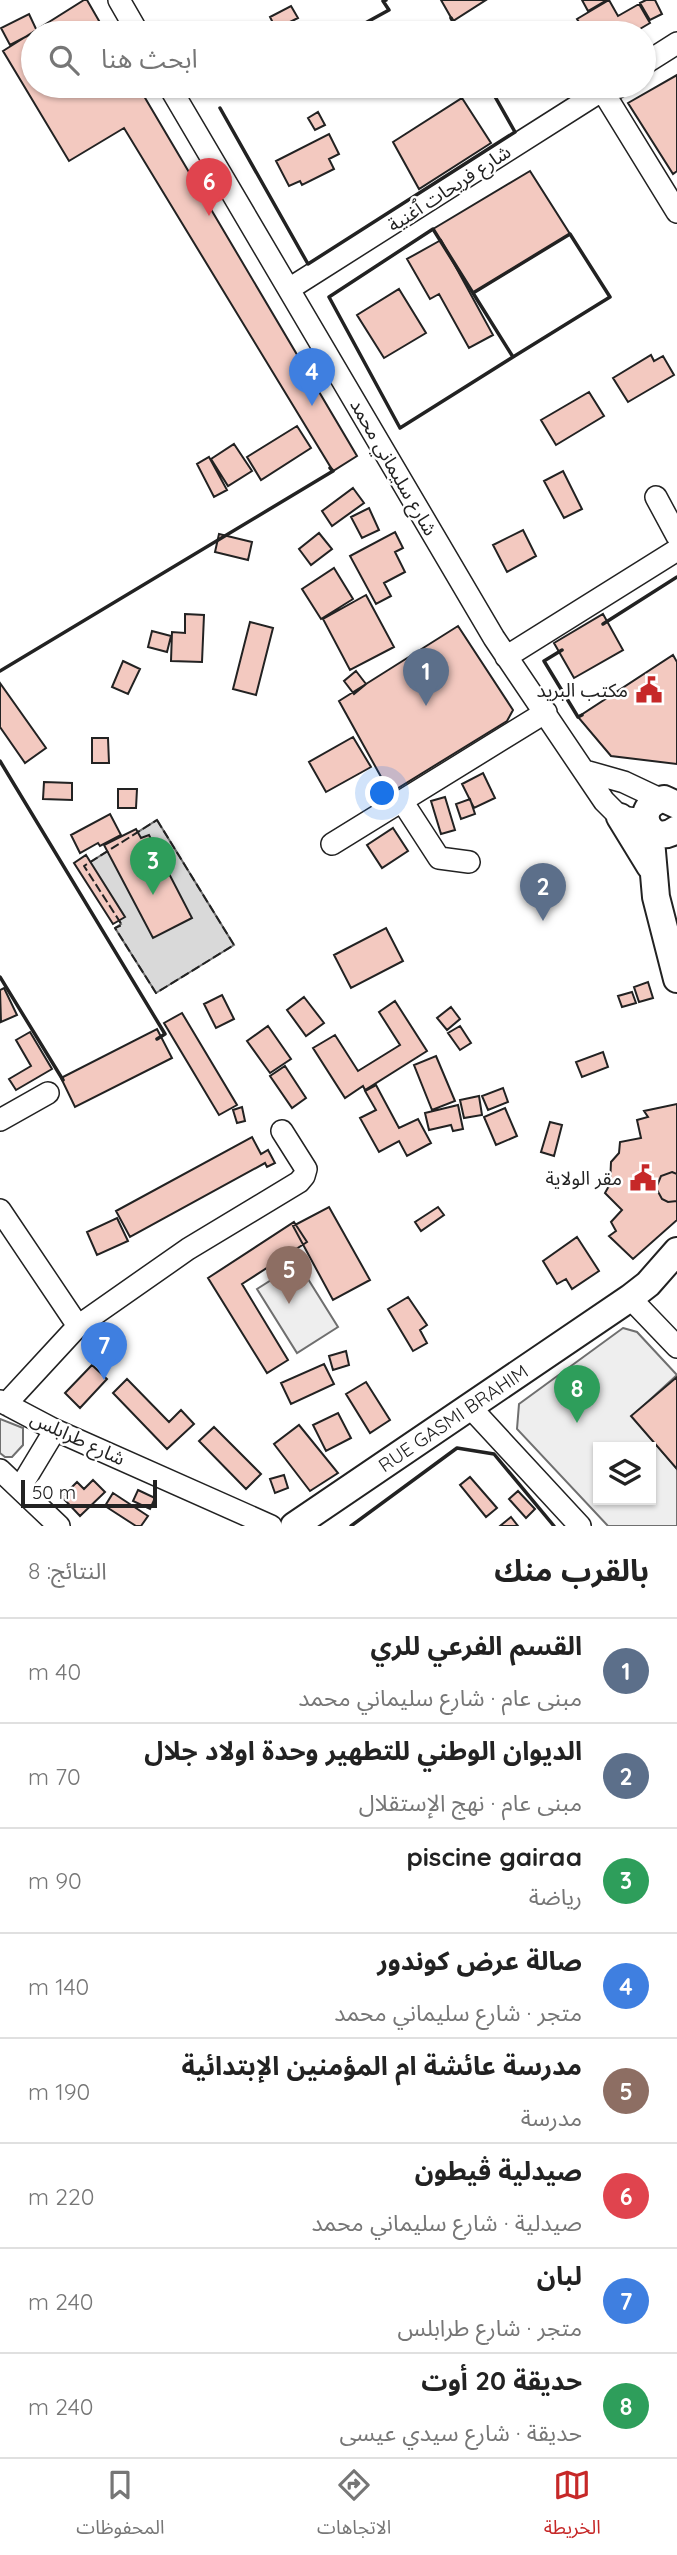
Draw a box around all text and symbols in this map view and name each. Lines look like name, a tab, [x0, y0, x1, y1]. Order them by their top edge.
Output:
search box	[21, 21, 656, 98]
icon: search	[45, 41, 83, 79]
text: ابحث هنا	[101, 42, 198, 75]
street label: شارع فريحات ٱغنية	[383, 139, 516, 238]
pin: 6	[186, 158, 232, 216]
pin: 4	[289, 348, 335, 406]
street label: شارع سليماني محمد	[342, 394, 443, 541]
pin: 1	[403, 648, 449, 706]
public building icon: مكتب البريد	[634, 675, 664, 705]
place label: مكتب البريد	[537, 678, 628, 702]
your location	[365, 776, 399, 810]
pin: 3	[130, 837, 176, 895]
pin: 2	[520, 863, 566, 921]
public building icon: مقر الولاية	[628, 1163, 658, 1193]
place label: مقر الولاية	[546, 1166, 622, 1190]
pin: 5	[266, 1246, 312, 1304]
pin: 7	[81, 1322, 127, 1380]
street label: RUE GASMI BRAHIM	[374, 1359, 532, 1477]
pin: 8	[554, 1365, 600, 1423]
street label: شارع طرابلس	[26, 1406, 129, 1472]
map controls	[593, 1442, 656, 1505]
button: layers	[593, 1442, 656, 1505]
scale bar	[21, 1477, 158, 1509]
text: 50 m	[32, 1480, 76, 1504]
text: بالقرب منك	[494, 1551, 649, 1589]
text: النتائج: 8	[28, 1556, 107, 1585]
text: القسم الفرعي للري	[371, 1629, 582, 1662]
text: 40 m	[28, 1657, 81, 1686]
text: 1	[622, 1657, 630, 1686]
text: مبنى عام · شارع سليماني محمد	[298, 1683, 582, 1712]
text: الديوان الوطني للتطهير وحدة اولاد جلال	[144, 1734, 582, 1767]
text: 70 m	[28, 1762, 81, 1791]
text: 2	[619, 1762, 633, 1791]
text: مبنى عام · نهج الإستقلال	[359, 1788, 582, 1817]
text: piscine gairaa	[406, 1840, 582, 1873]
text: 90 m	[28, 1866, 82, 1895]
text: 3	[620, 1866, 632, 1895]
text: رياضة	[529, 1882, 582, 1911]
text: صالة عرض كوندور	[377, 1944, 582, 1977]
text: 140 m	[28, 1972, 89, 2001]
text: 4	[619, 1972, 633, 2001]
text: متجر · شارع سليماني محمد	[334, 1998, 582, 2027]
text: مدرسة عائشة ام المؤمنين الإبتدائية	[182, 2049, 582, 2082]
text: 190 m	[28, 2077, 90, 2106]
text: 5	[619, 2077, 633, 2106]
text: مدرسة	[521, 2103, 582, 2132]
text: صيدلية ڨيطون	[415, 2154, 582, 2187]
text: 220 m	[28, 2182, 94, 2211]
text: 6	[620, 2182, 632, 2211]
text: صيدلية · شارع سليماني محمد	[311, 2208, 582, 2237]
text: لبان	[537, 2259, 582, 2292]
text: 240 m	[28, 2287, 93, 2316]
text: 7	[620, 2287, 632, 2316]
text: متجر · شارع طرابلس	[398, 2313, 582, 2342]
text: حديقة 20 أوت	[421, 2364, 582, 2397]
text: 240 m	[28, 2392, 93, 2421]
text: 8	[620, 2392, 632, 2421]
text: حديقة · شارع سيدي عيسى	[339, 2418, 582, 2447]
tab: المحفوظات	[76, 2466, 165, 2548]
tab: الاتجاهات	[317, 2466, 391, 2548]
tab: الخريطة	[544, 2466, 601, 2548]

